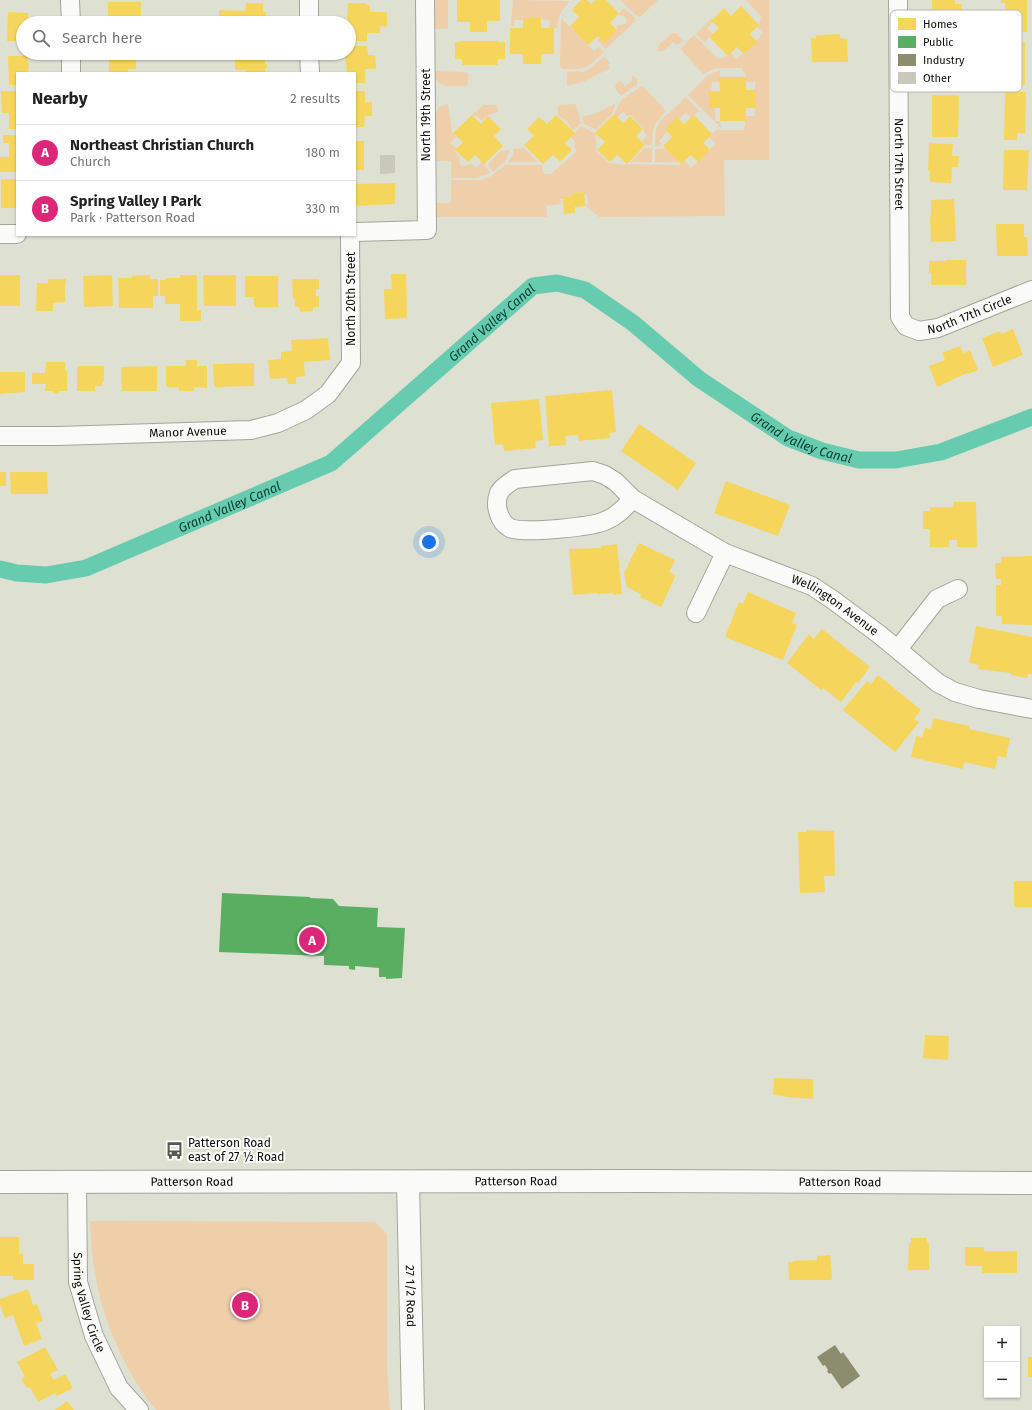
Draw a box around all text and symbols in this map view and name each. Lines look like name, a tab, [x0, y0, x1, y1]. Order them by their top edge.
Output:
legend	[890, 10, 1022, 92]
search box	[16, 16, 356, 60]
text: Homes	[923, 18, 957, 31]
icon: search	[30, 27, 52, 49]
text: Search here	[62, 29, 142, 47]
text: Public	[923, 36, 954, 49]
text: Industry	[923, 54, 965, 67]
street label: North 19th Street	[419, 68, 433, 161]
text: Other	[923, 72, 952, 85]
text: Nearby	[32, 88, 87, 109]
text: 2 results	[290, 91, 340, 106]
street label: North 17th Street	[892, 118, 906, 211]
text: Northeast Christian Church	[70, 136, 254, 154]
text: A	[41, 145, 49, 160]
text: 180 m	[305, 145, 340, 160]
text: Church	[70, 154, 111, 169]
text: Spring Valley I Park	[70, 192, 201, 210]
text: B	[41, 201, 49, 216]
text: 330 m	[305, 201, 340, 216]
text: Park · Patterson Road	[70, 210, 195, 225]
street label: North 20th Street	[344, 251, 358, 346]
water label: Grand Valley Canal	[446, 281, 538, 365]
street label: North 17th Circle	[926, 292, 1014, 337]
water label: Grand Valley Canal	[748, 409, 854, 466]
street label: Manor Avenue	[149, 424, 227, 440]
water label: Grand Valley Canal	[176, 478, 283, 536]
your location	[419, 532, 439, 552]
street label: Wellington Avenue	[789, 572, 881, 638]
pin: A	[299, 925, 325, 955]
place label: Patterson Road east of 27 ½ Road	[188, 1136, 285, 1164]
bus stop icon: Patterson Road east of 27 ½ Road	[165, 1140, 185, 1160]
street label: Patterson Road	[475, 1174, 557, 1188]
street label: Patterson Road	[151, 1175, 233, 1189]
street label: Patterson Road	[799, 1175, 881, 1189]
street label: Spring Valley Circle	[71, 1252, 108, 1355]
street label: 27 1/2 Road	[403, 1265, 418, 1327]
pin: B	[232, 1290, 258, 1320]
map controls	[984, 1326, 1020, 1398]
button: +	[984, 1326, 1020, 1362]
button: −	[984, 1362, 1020, 1398]

